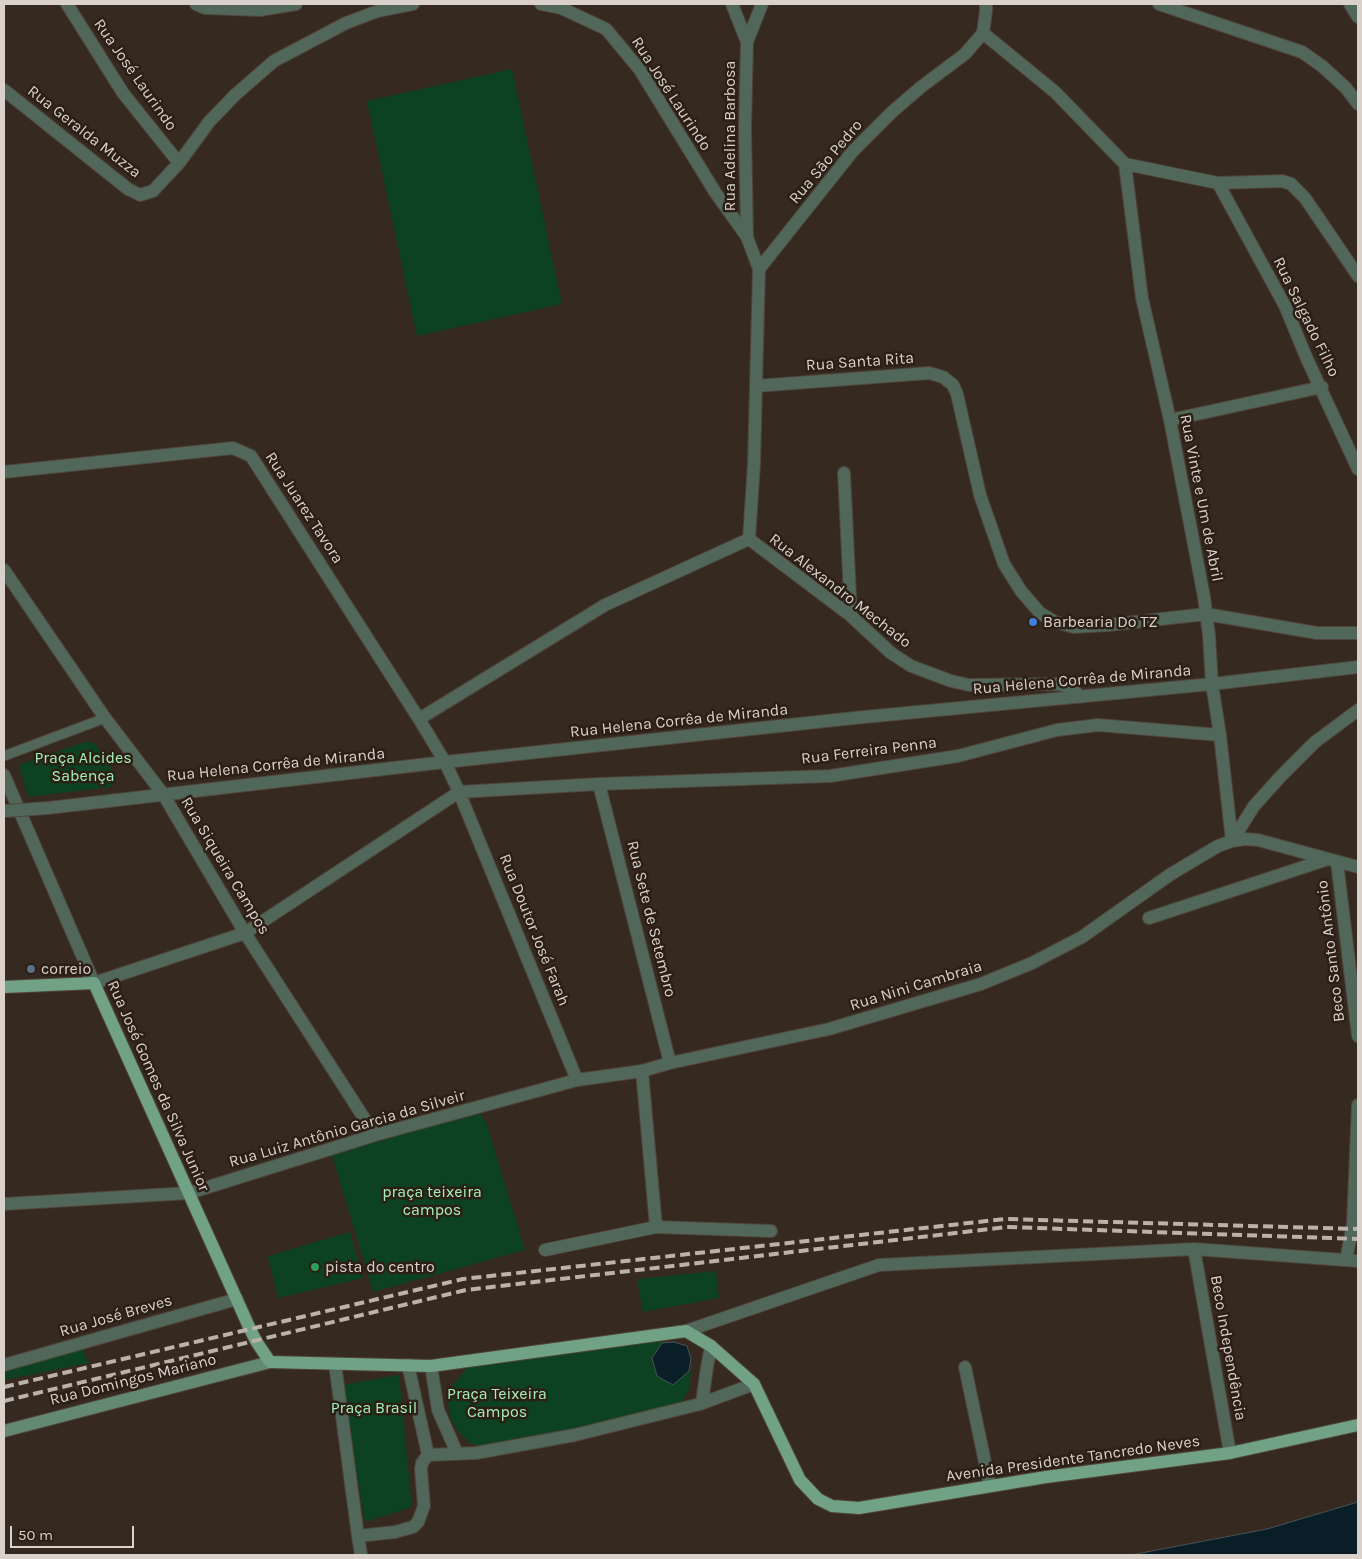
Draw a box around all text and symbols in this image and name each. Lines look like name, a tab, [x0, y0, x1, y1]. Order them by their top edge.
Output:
street label: Rua José Laurindo	[89, 15, 181, 135]
street label: Rua José Laurindo	[627, 33, 715, 155]
street label: Rua Adelina Barbosa	[720, 61, 740, 211]
street label: Rua Geralda Muzza	[23, 82, 145, 182]
street label: Rua São Pedro	[785, 116, 867, 208]
street label: Rua Salgado Filho	[1269, 254, 1343, 380]
street label: Rua Santa Rita	[805, 349, 915, 375]
street label: Rua Vinte e Um de Abril	[1175, 413, 1227, 583]
street label: Rua Juarez Tavora	[261, 449, 347, 567]
street label: Rua Alexandro Mechado	[765, 530, 915, 652]
place label: Barbearia Do TZ	[1043, 612, 1158, 632]
marker: Barbearia Do TZ	[1027, 616, 1039, 628]
street label: Rua Helena Corrêa de Miranda	[972, 661, 1192, 699]
street label: Rua Helena Corrêa de Miranda	[569, 700, 789, 742]
street label: Rua Ferreira Penna	[800, 733, 938, 769]
street label: Rua Helena Corrêa de Miranda	[166, 744, 386, 786]
park label: Praça Alcides Sabença	[34, 748, 132, 786]
street label: Rua Siqueira Campos	[176, 794, 274, 938]
street label: Rua Sete de Setembro	[622, 839, 680, 999]
street label: Rua Doutor José Farah	[495, 851, 573, 1009]
street label: Beco Santo Antônio	[1313, 879, 1349, 1023]
street label: Rua Nini Cambraia	[848, 957, 984, 1015]
place label: correio	[41, 959, 91, 979]
marker: correio	[25, 963, 37, 975]
street label: Rua José Gomes da Silva Junior	[103, 978, 213, 1194]
street label: Rua Luiz Antônio Garcia da Silveir	[227, 1086, 467, 1172]
park label: praça teixeira campos	[382, 1182, 482, 1220]
place label: pista do centro	[325, 1257, 435, 1277]
marker: pista do centro	[309, 1261, 321, 1273]
street label: Beco Independência	[1206, 1274, 1250, 1422]
street label: Rua José Breves	[57, 1291, 175, 1341]
street label: Rua Domingos Mariano	[48, 1350, 218, 1410]
park label: Praça Teixeira Campos	[447, 1384, 547, 1422]
park label: Praça Brasil	[331, 1398, 417, 1418]
street label: Avenida Presidente Tancredo Neves	[945, 1432, 1201, 1486]
scale bar	[12, 1516, 136, 1548]
text: 50 m	[18, 1526, 53, 1544]

